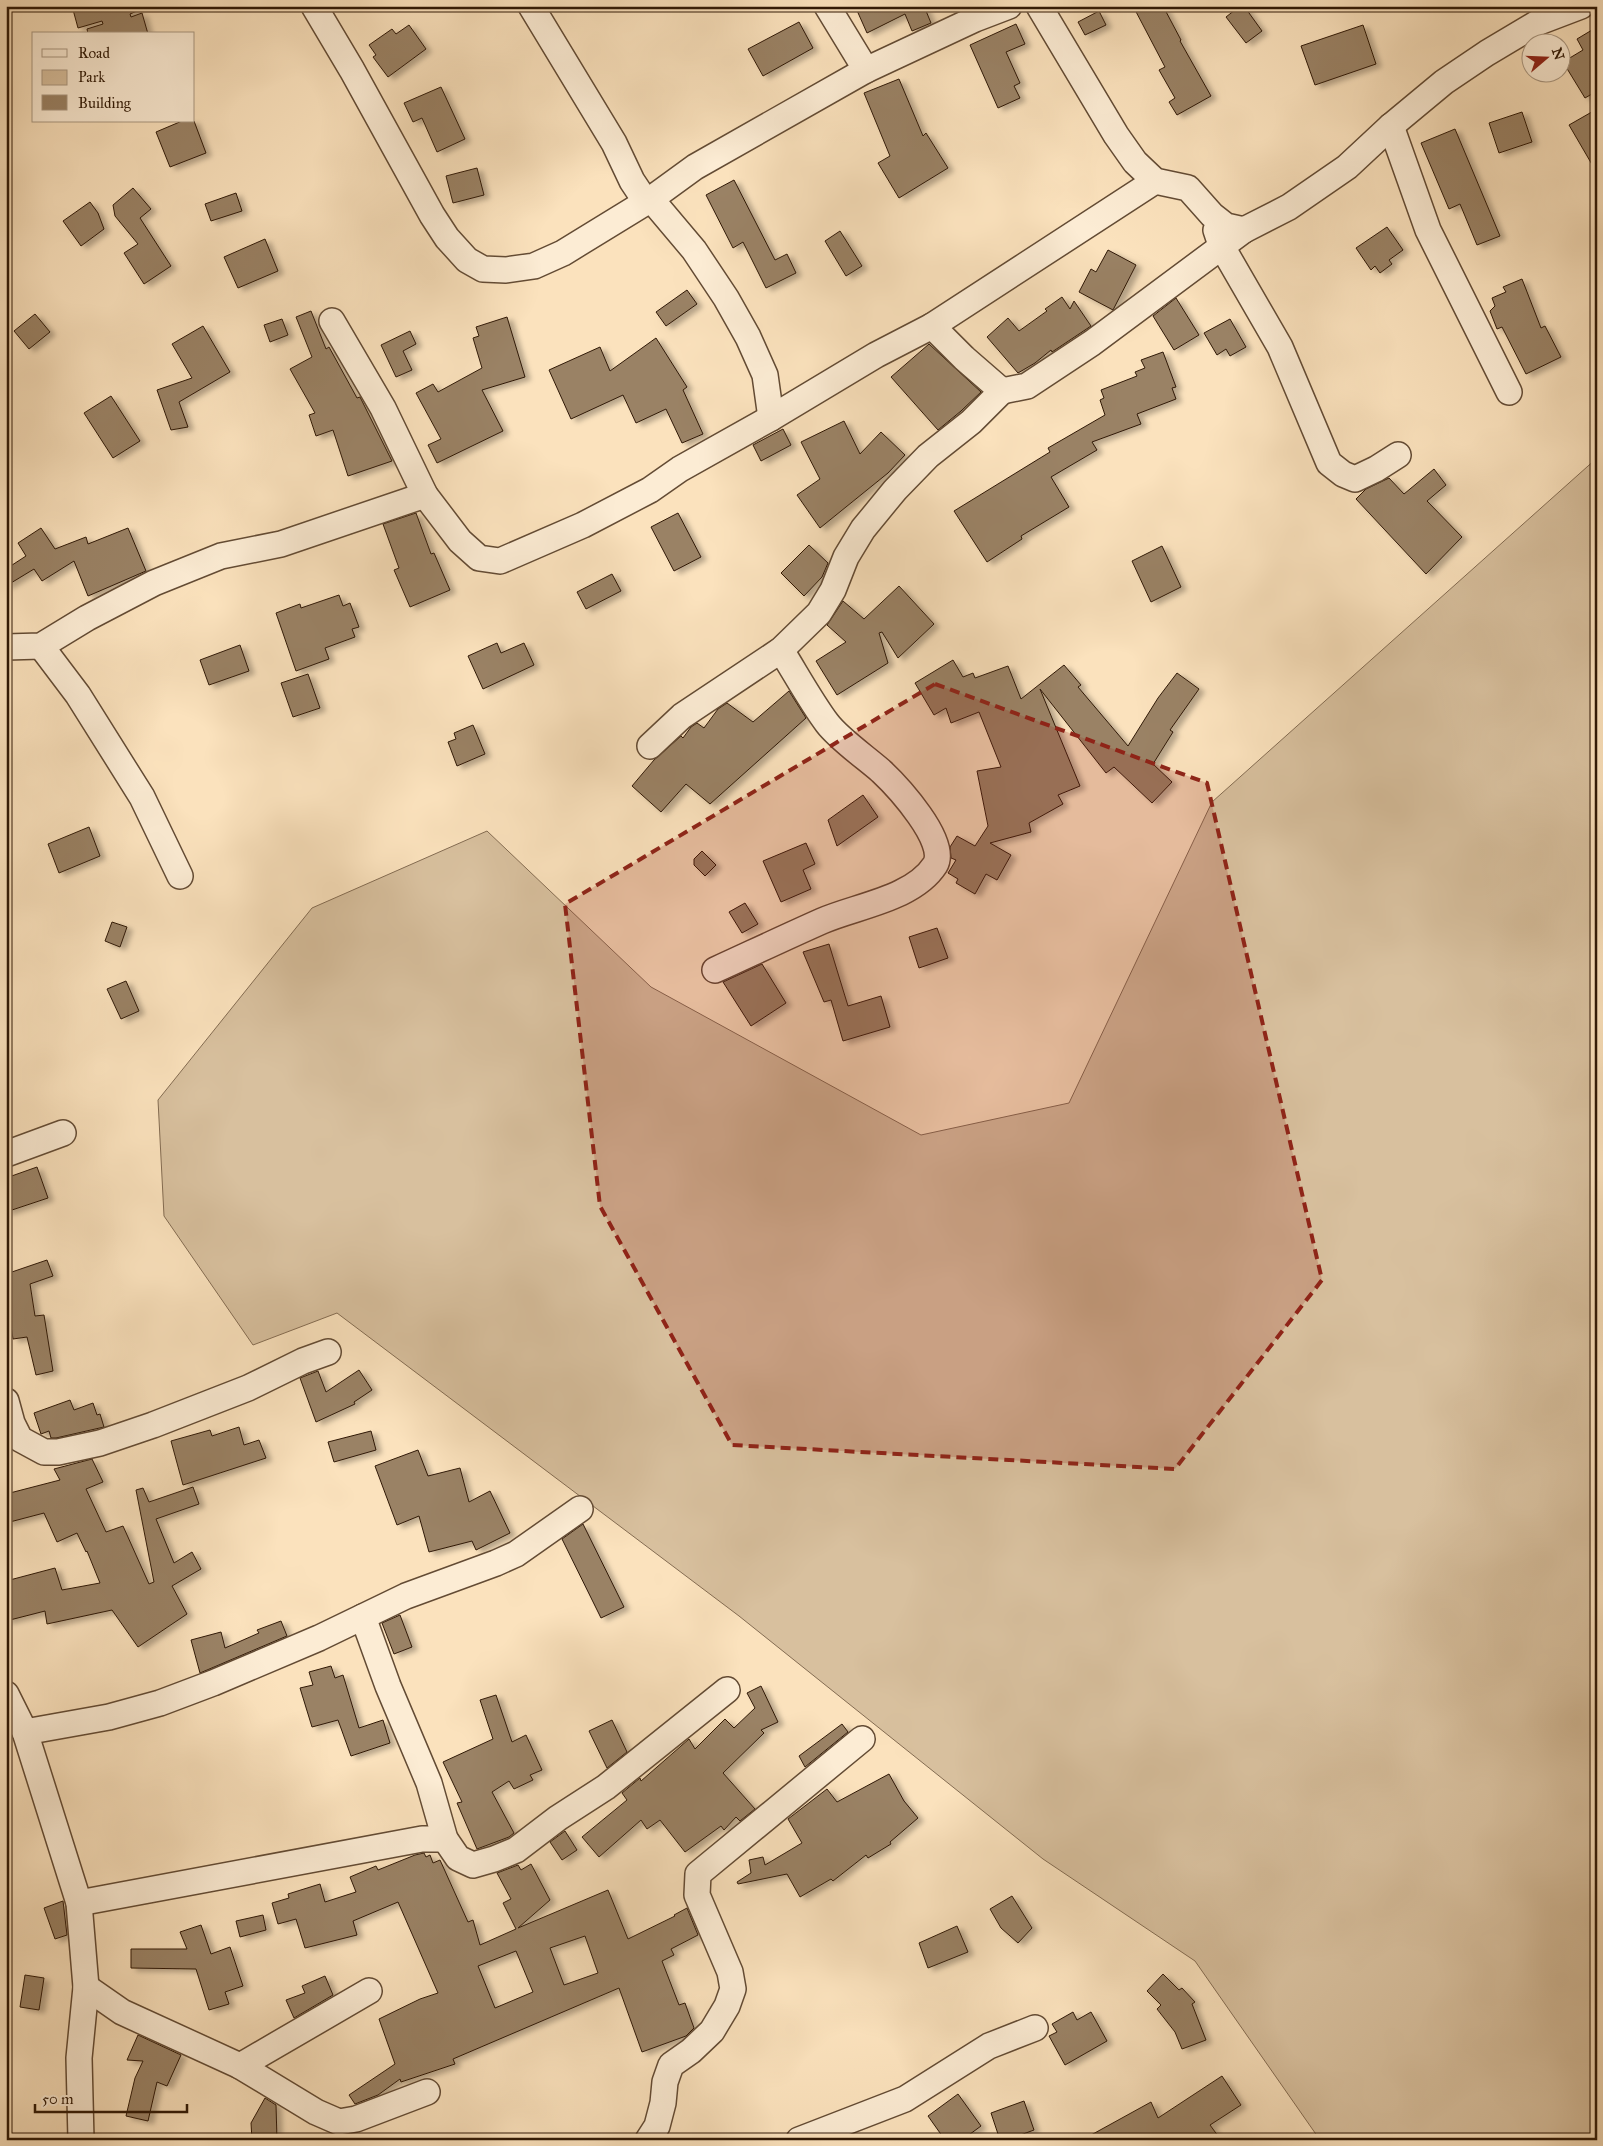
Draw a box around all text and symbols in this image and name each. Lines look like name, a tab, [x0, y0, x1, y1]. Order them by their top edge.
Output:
legend	[32, 32, 195, 122]
north arrow	[1520, 32, 1570, 82]
text: Road	[78, 44, 110, 62]
text: N	[1548, 46, 1568, 62]
text: Park	[78, 68, 105, 86]
text: Building	[78, 94, 132, 112]
scale bar	[35, 2081, 188, 2113]
text: 50 m	[42, 2090, 74, 2108]

